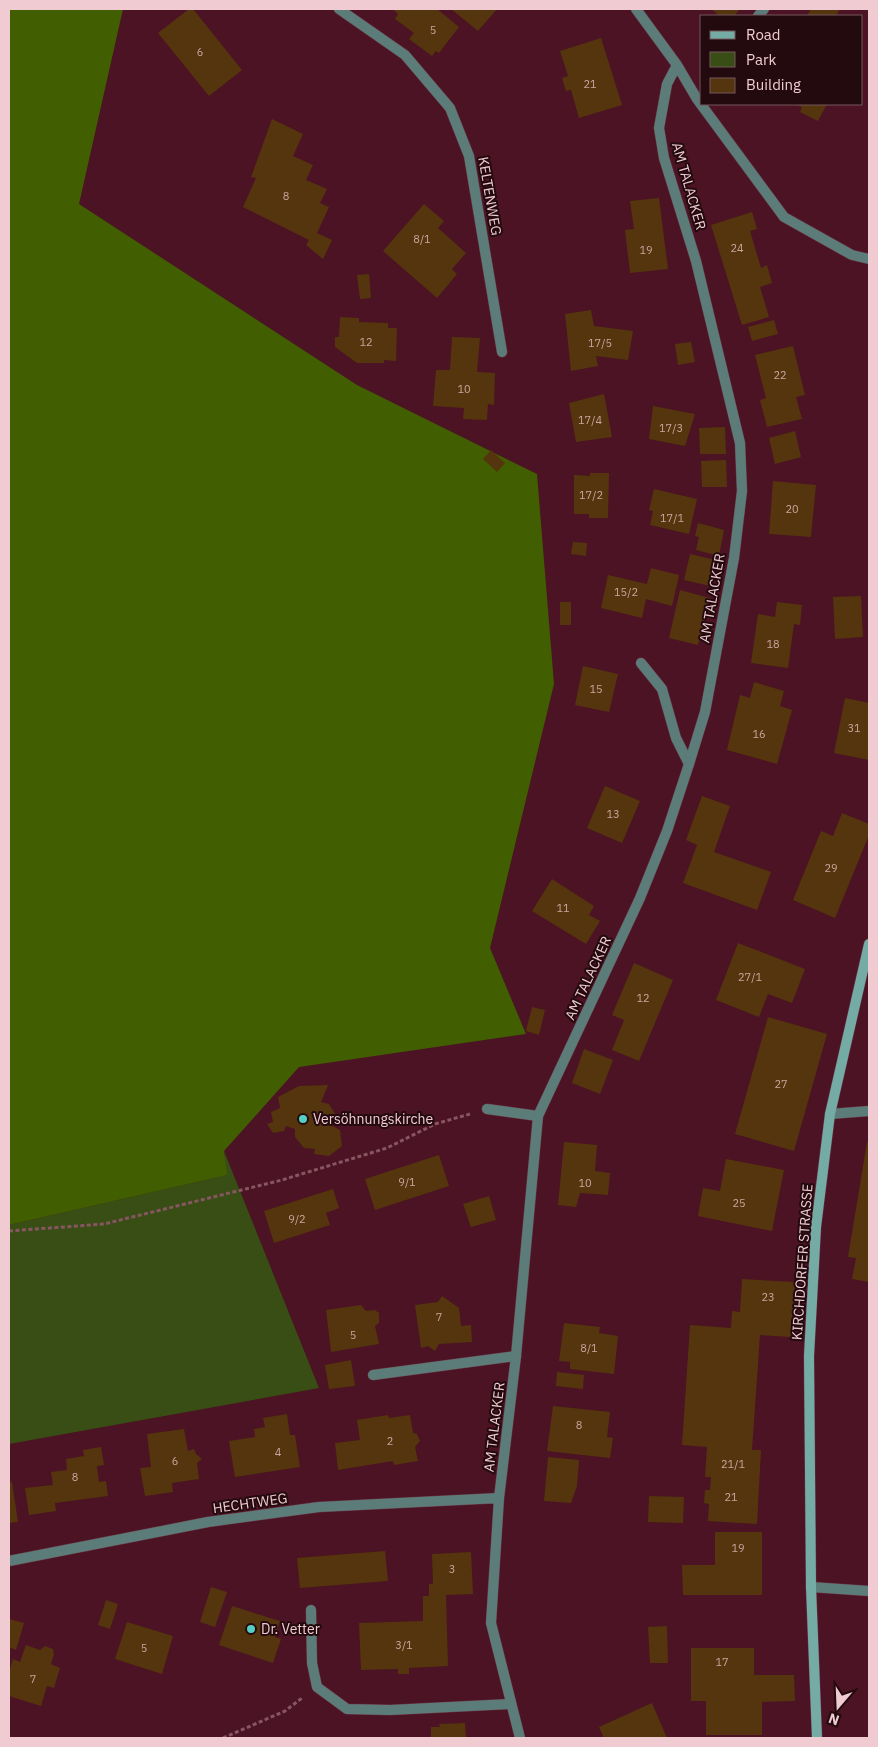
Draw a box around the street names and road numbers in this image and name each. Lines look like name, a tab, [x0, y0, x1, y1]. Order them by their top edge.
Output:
street label: AM TALACKER	[668, 140, 710, 232]
street label: KELTENWEG	[474, 155, 506, 237]
street label: AM TALACKER	[695, 552, 729, 644]
street label: AM TALACKER	[561, 933, 615, 1023]
street label: KIRCHDORFER STRASSE	[788, 1183, 816, 1341]
street label: AM TALACKER	[480, 1381, 508, 1473]
street label: HECHTWEG	[211, 1489, 289, 1517]

